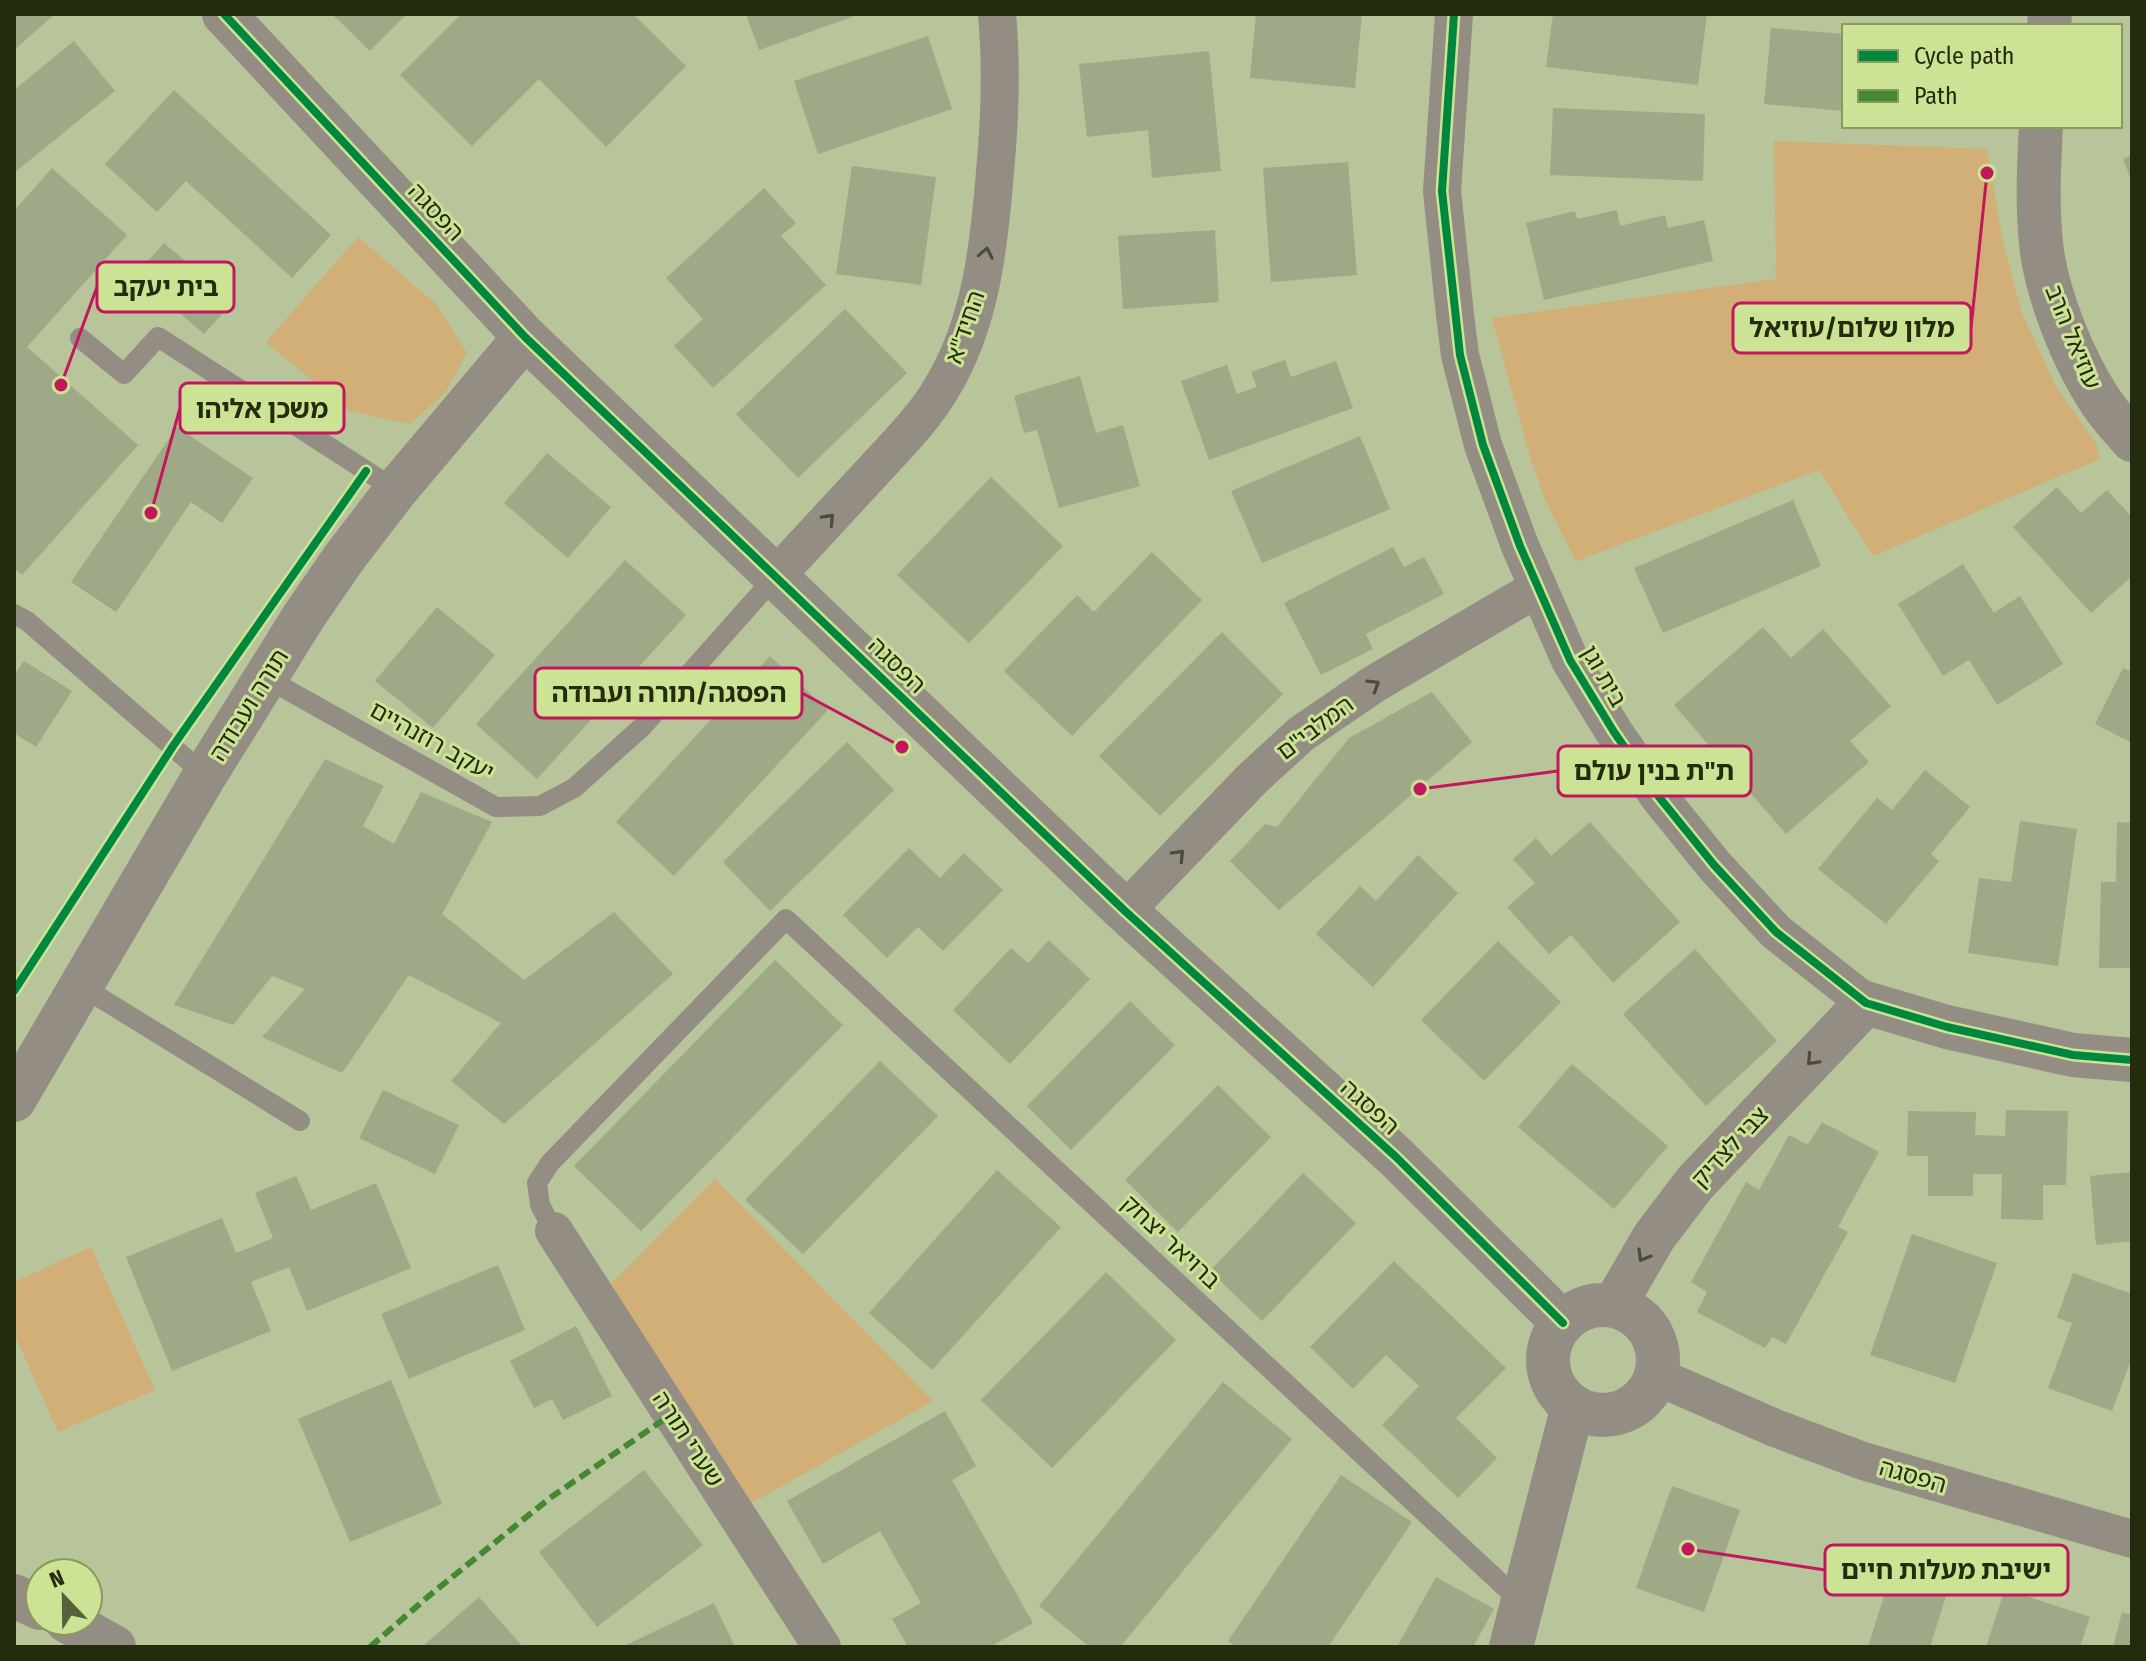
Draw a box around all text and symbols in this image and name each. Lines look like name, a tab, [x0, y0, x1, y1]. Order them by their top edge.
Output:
legend	[1842, 24, 2122, 128]
text: Cycle path	[1914, 42, 2014, 70]
text: Path	[1914, 82, 1958, 110]
street label: הפסגה	[402, 177, 470, 247]
one-way arrow	[977, 247, 994, 260]
callout: בית יעקב	[97, 262, 234, 312]
text: בית יעקב	[113, 272, 219, 303]
street label: עוזיאל הרב	[2039, 281, 2107, 393]
street label: החיד"א	[940, 287, 990, 367]
callout: מלון שלום/עוזיאל	[1733, 303, 1971, 353]
text: מלון שלום/עוזיאל	[1749, 313, 1955, 344]
callout: משכן אליהו	[180, 383, 344, 433]
text: משכן אליהו	[196, 394, 328, 425]
one-way arrow	[819, 514, 834, 528]
street label: הפסגה	[863, 631, 931, 699]
street label: בית וגן	[1575, 640, 1633, 712]
street label: תורה ועבודה	[204, 644, 294, 766]
callout: הפסגה/תורה ועבודה	[535, 668, 802, 718]
text: הפסגה/תורה ועבודה	[551, 678, 787, 709]
one-way arrow	[1365, 679, 1380, 694]
street label: המלבי"ם	[1271, 690, 1359, 766]
street label: יעקב רוזנהיים	[365, 695, 499, 787]
callout: ת"ת בנין עולם	[1558, 746, 1751, 796]
text: ת"ת בנין עולם	[1574, 756, 1734, 787]
one-way arrow	[1170, 850, 1185, 864]
one-way arrow	[1807, 1051, 1822, 1065]
street label: הפסגה	[1335, 1074, 1405, 1140]
street label: צבי לצדיק	[1686, 1101, 1774, 1193]
street label: ברויאר יצחק	[1116, 1189, 1226, 1295]
one-way arrow	[1637, 1247, 1653, 1262]
street label: שערי תורה	[647, 1386, 729, 1492]
street label: הפסגה	[1876, 1453, 1950, 1499]
callout: ישיבת מעלות חיים	[1825, 1545, 2068, 1595]
text: ישיבת מעלות חיים	[1841, 1555, 2051, 1586]
north arrow	[24, 1557, 104, 1637]
text: N	[46, 1564, 68, 1594]

